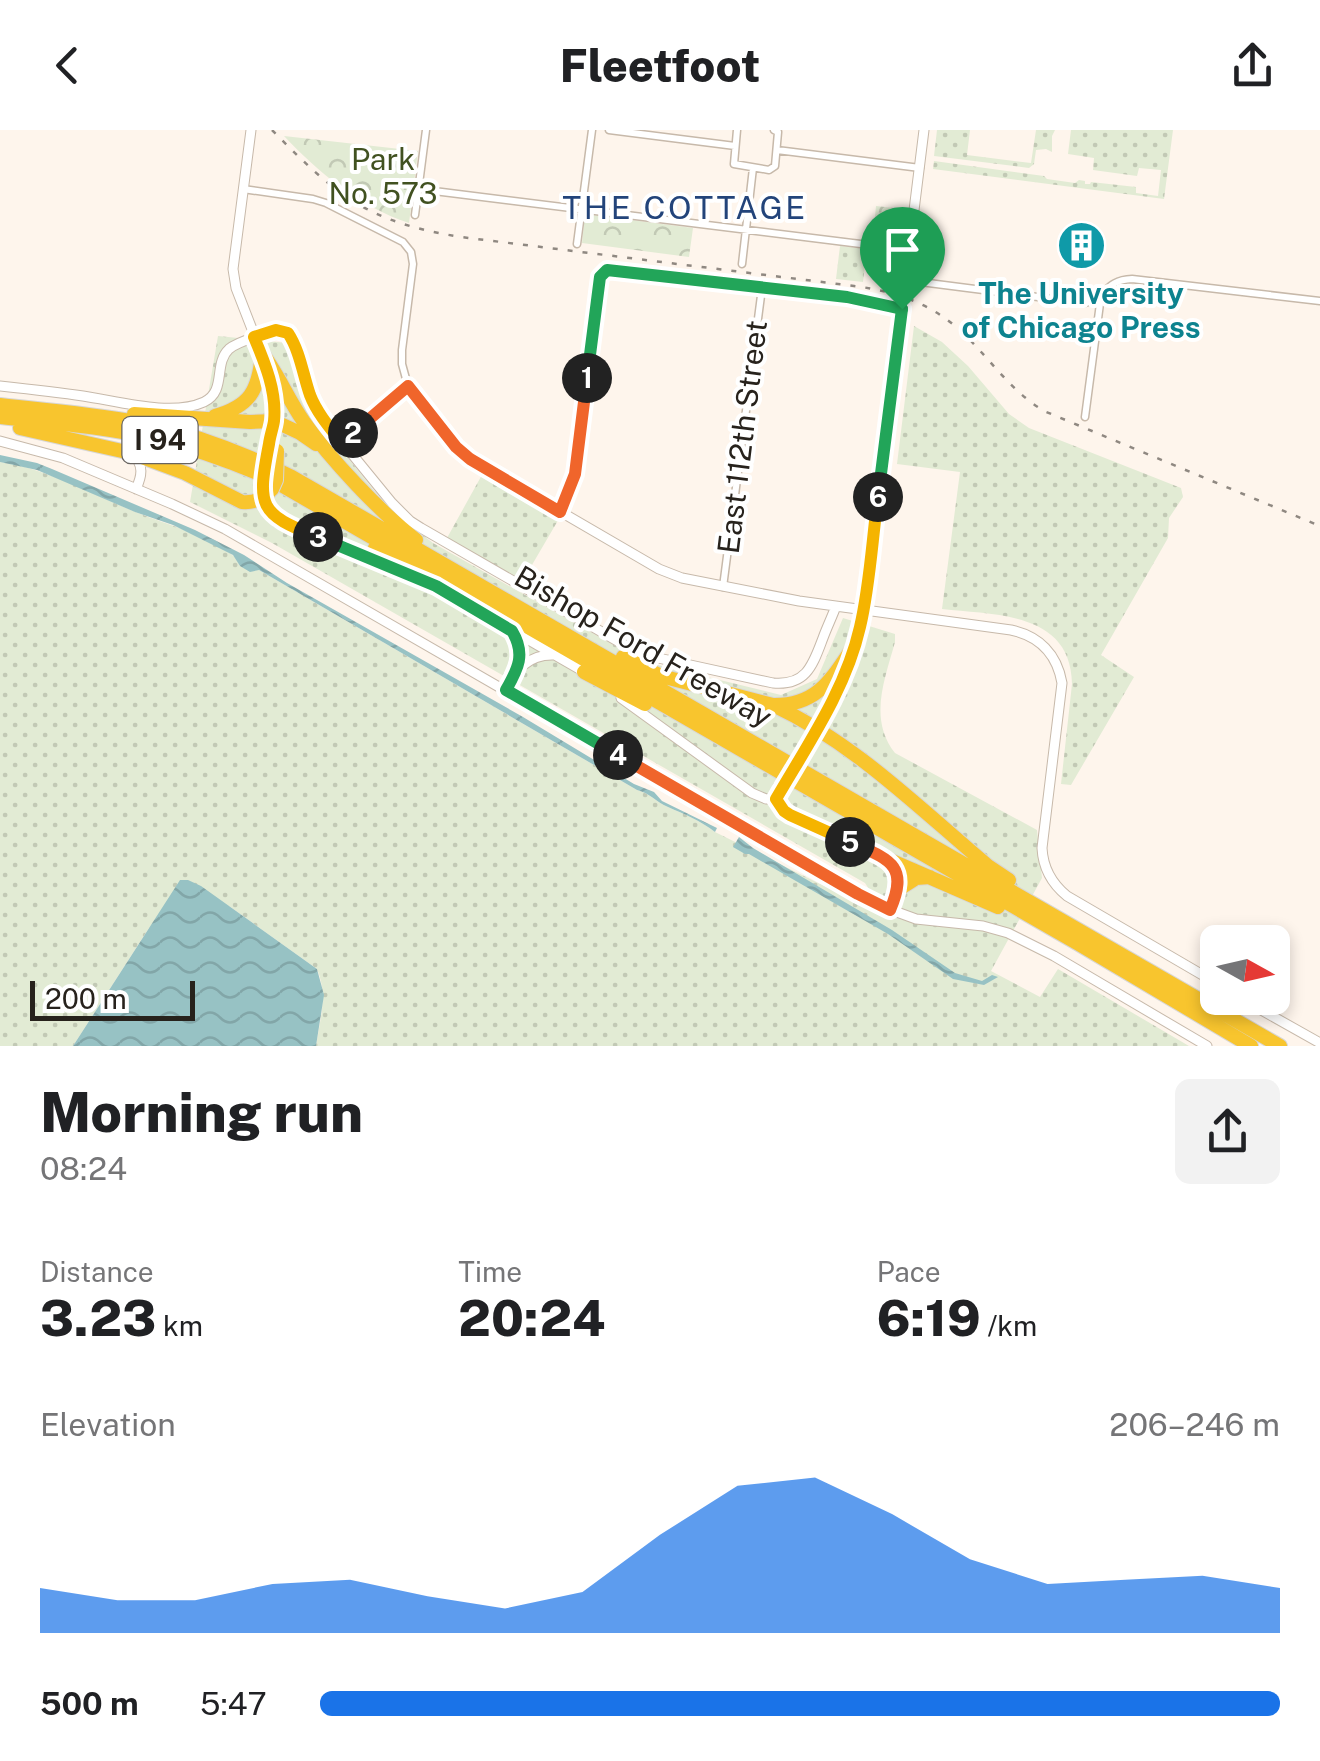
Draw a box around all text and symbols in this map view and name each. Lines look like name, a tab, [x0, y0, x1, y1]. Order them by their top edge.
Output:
icon: back	[40, 38, 95, 93]
icon: share	[1225, 38, 1280, 93]
text: Fleetfoot	[560, 39, 760, 92]
park label: Park No. 573	[329, 141, 437, 211]
district label: THE COTTAGE	[562, 189, 808, 226]
pin	[860, 207, 945, 310]
building icon: The University of Chicago Press	[1055, 219, 1107, 271]
icon: arrive	[875, 222, 930, 277]
place label: The University of Chicago Press	[961, 275, 1201, 345]
street label: East 112th Street	[710, 318, 774, 556]
pin: 1	[562, 353, 612, 403]
text: 1	[581, 361, 593, 394]
pin: 2	[328, 408, 378, 458]
text: 2	[344, 416, 362, 449]
road number: I 94	[122, 417, 198, 463]
pin: 6	[853, 472, 903, 522]
text: 6	[869, 480, 887, 513]
pin: 3	[293, 512, 343, 562]
text: 3	[309, 520, 327, 553]
street label: Bishop Ford Freeway	[508, 558, 779, 735]
pin: 4	[593, 730, 643, 780]
text: 4	[609, 738, 627, 771]
pin: 5	[825, 817, 875, 867]
text: 5	[841, 825, 859, 858]
north arrow	[1200, 925, 1290, 1015]
map controls	[1200, 925, 1290, 1015]
scale bar	[30, 976, 195, 1020]
text: 200 m	[45, 982, 127, 1015]
button: share	[1175, 1079, 1280, 1184]
text: Morning run	[40, 1080, 363, 1144]
text: 08:24	[40, 1150, 127, 1187]
text: Distance	[40, 1255, 154, 1288]
text: Time	[458, 1255, 522, 1288]
text: Pace	[877, 1255, 941, 1288]
text: 3.23	[40, 1288, 156, 1347]
text: 20:24	[458, 1288, 606, 1347]
text: 6:19	[877, 1288, 981, 1347]
text: km	[156, 1309, 203, 1342]
text: /km	[981, 1309, 1037, 1342]
text: Elevation	[40, 1406, 176, 1443]
text: 206–246 m	[1109, 1406, 1280, 1443]
text: 500 m	[40, 1685, 139, 1722]
text: 5:47	[200, 1685, 267, 1722]

